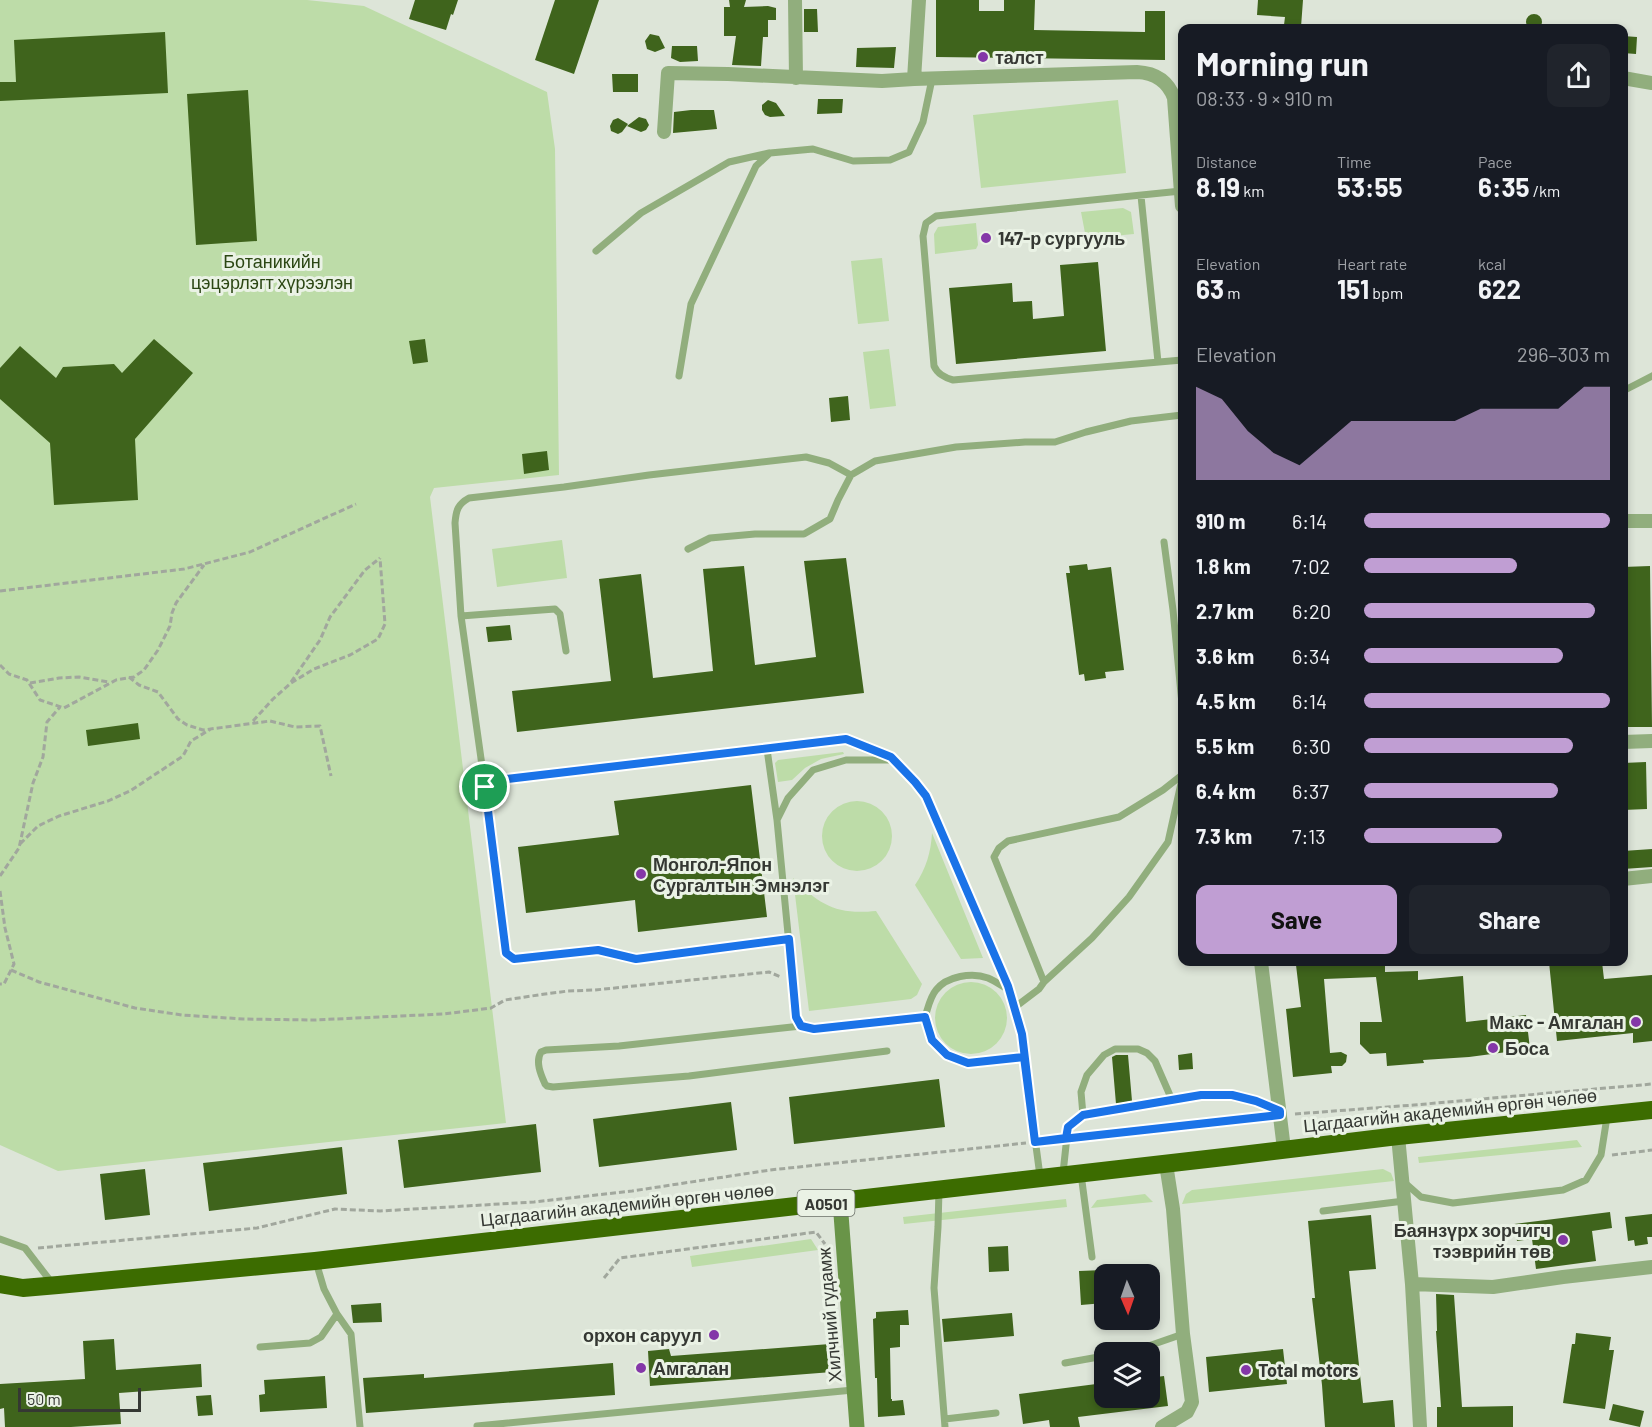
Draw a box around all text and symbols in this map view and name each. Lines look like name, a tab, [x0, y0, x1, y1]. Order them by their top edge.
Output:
text: Morning run	[1196, 43, 1369, 83]
button: share	[1547, 44, 1610, 107]
place label: талст	[995, 46, 1044, 68]
marker: талст	[976, 50, 990, 64]
text: 08:33 · 9 × 910 m	[1196, 86, 1333, 110]
text: Distance	[1196, 152, 1257, 171]
text: Time	[1337, 152, 1372, 171]
text: Pace	[1478, 152, 1512, 171]
text: 8.19	[1196, 171, 1240, 202]
text: 53:55	[1337, 171, 1403, 202]
text: 6:35	[1478, 171, 1529, 202]
text: km	[1240, 181, 1265, 200]
text: /km	[1529, 181, 1560, 200]
place label: 147-р сургууль	[998, 227, 1125, 249]
marker: 147-р сургууль	[979, 231, 993, 245]
park label: Ботаникийн цэцэрлэгт хүрээлэн	[191, 250, 353, 293]
text: Elevation	[1196, 254, 1260, 273]
text: Heart rate	[1337, 254, 1407, 273]
text: kcal	[1478, 254, 1506, 273]
text: 63	[1196, 273, 1224, 304]
text: 151	[1337, 273, 1369, 304]
text: 622	[1478, 273, 1521, 304]
text: m	[1224, 283, 1240, 302]
text: bpm	[1369, 283, 1403, 302]
text: Elevation	[1196, 342, 1277, 366]
text: 296–303 m	[1517, 342, 1610, 366]
text: 910 m	[1196, 509, 1245, 533]
text: 6:14	[1292, 509, 1327, 533]
text: 1.8 km	[1196, 554, 1251, 578]
text: 7:02	[1292, 554, 1330, 578]
text: 2.7 km	[1196, 599, 1254, 623]
text: 6:20	[1292, 599, 1331, 623]
text: 3.6 km	[1196, 644, 1254, 668]
text: 6:34	[1292, 644, 1330, 668]
text: 4.5 km	[1196, 689, 1256, 713]
text: 6:14	[1292, 689, 1327, 713]
text: 5.5 km	[1196, 734, 1254, 758]
text: 6:30	[1292, 734, 1331, 758]
pin	[459, 761, 510, 812]
icon: arrive	[468, 770, 501, 803]
text: 6.4 km	[1196, 779, 1256, 803]
text: 6:37	[1292, 779, 1329, 803]
text: 7.3 km	[1196, 824, 1252, 848]
text: 7:13	[1292, 824, 1326, 848]
place label: Монгол-Япон Сургалтын Эмнэлэг	[653, 853, 830, 896]
marker: Монгол-Япон Сургалтын Эмнэлэг	[634, 867, 648, 881]
button: Save	[1196, 885, 1397, 954]
button: Share	[1409, 885, 1610, 954]
place label: Макс - Амгалан	[1489, 1011, 1624, 1033]
marker: Макс - Амгалан	[1629, 1015, 1643, 1029]
place label: Боса	[1505, 1037, 1550, 1059]
marker: Боса	[1486, 1041, 1500, 1055]
street label: Цагдаагийн академийн өргөн чөлөө	[1302, 1084, 1598, 1136]
street label: Цагдаагийн академийн өргөн чөлөө	[479, 1178, 775, 1230]
road number: A0501	[798, 1190, 854, 1216]
place label: Баянзүрх зорчигч тээврийн төв	[1394, 1219, 1551, 1262]
marker: Баянзүрх зорчигч тээврийн төв	[1556, 1233, 1570, 1247]
street label: Хилчний гудамж	[812, 1247, 846, 1383]
north arrow	[1094, 1264, 1160, 1330]
map controls	[1094, 1264, 1160, 1408]
place label: орхон саруул	[583, 1324, 702, 1346]
marker: орхон саруул	[707, 1328, 721, 1342]
button: layers	[1094, 1342, 1160, 1408]
place label: Амгалан	[653, 1357, 729, 1379]
place label: Total motors	[1258, 1359, 1358, 1381]
marker: Амгалан	[634, 1361, 648, 1375]
marker: Total motors	[1239, 1363, 1253, 1377]
scale bar	[18, 1385, 141, 1412]
text: 50 m	[27, 1389, 61, 1408]

